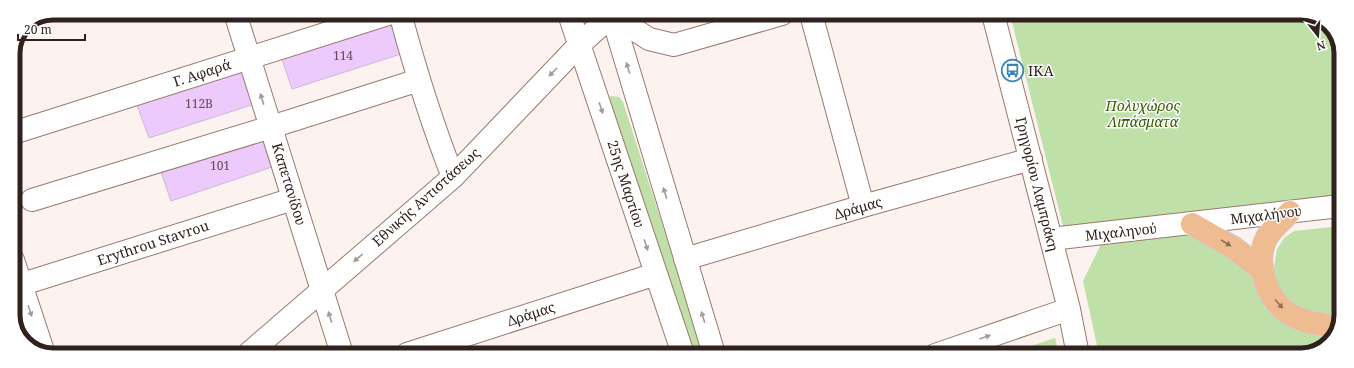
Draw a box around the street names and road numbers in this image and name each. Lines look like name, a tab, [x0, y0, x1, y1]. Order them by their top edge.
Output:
street label: Γ. Αφαρά	[171, 54, 233, 91]
street label: Γρηγορίου Λαμπράκη	[1012, 115, 1063, 253]
street label: 25ης Μαρτίου	[603, 138, 650, 230]
street label: Καπετανίδου	[268, 140, 311, 227]
street label: Εθνικής Αντιστάσεως	[368, 143, 484, 250]
street label: Δράμας	[832, 192, 884, 223]
street label: Μιχαλήνου	[1229, 201, 1303, 228]
street label: Erythrou Stavrou	[95, 215, 211, 270]
street label: Μιχαληνού	[1084, 218, 1158, 245]
street label: Δράμας	[505, 297, 557, 330]

